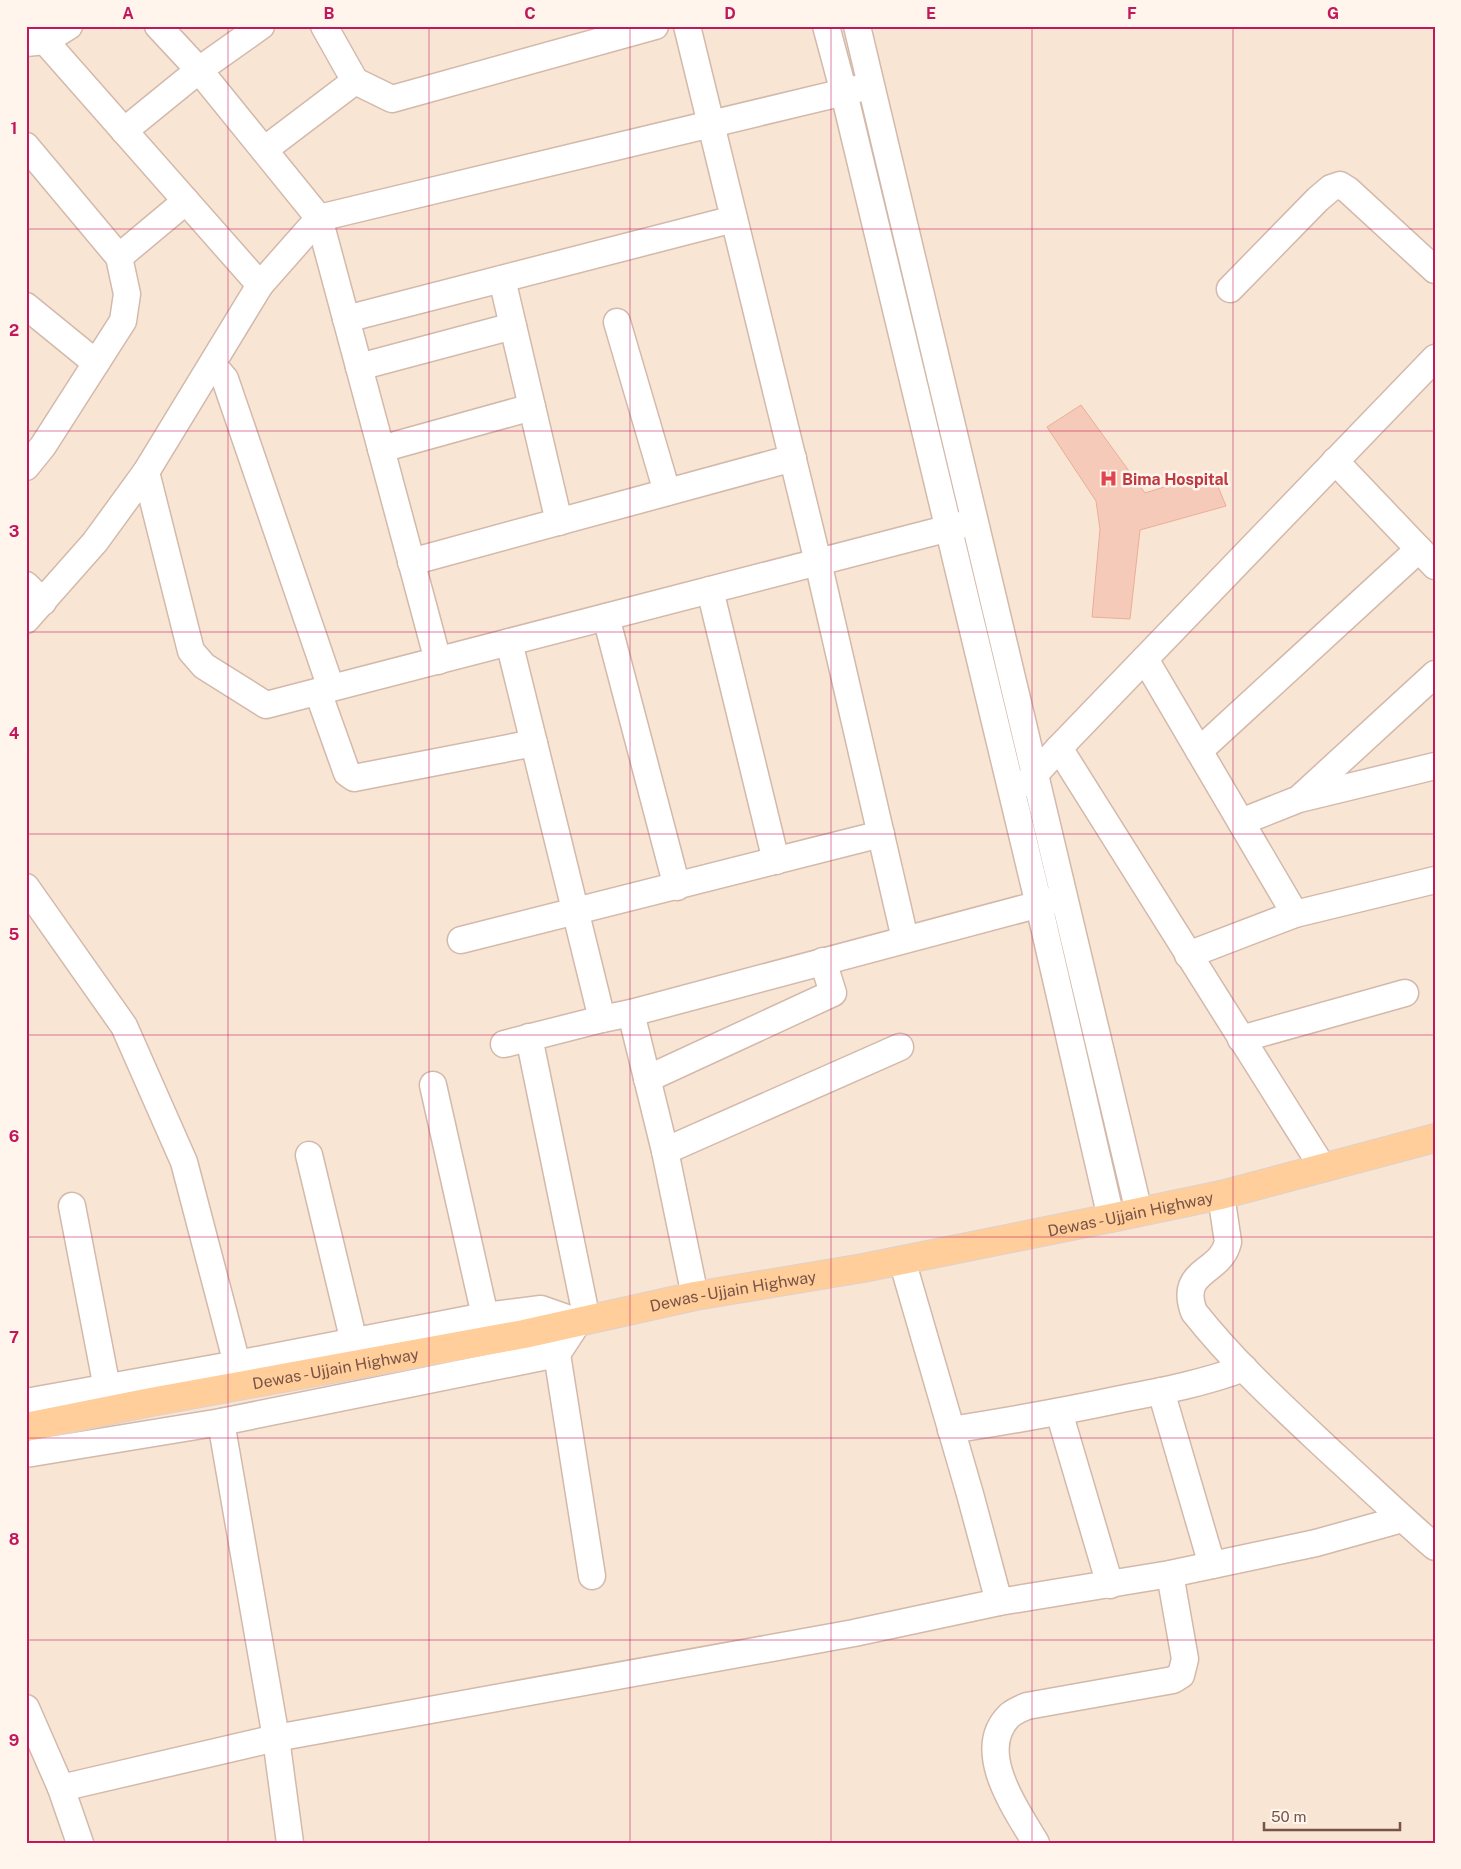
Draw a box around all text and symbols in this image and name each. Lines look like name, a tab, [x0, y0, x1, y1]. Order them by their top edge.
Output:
text: A	[122, 4, 134, 23]
text: B	[324, 4, 335, 23]
text: C	[524, 4, 536, 23]
text: D	[724, 4, 736, 23]
text: E	[926, 4, 936, 23]
text: F	[1127, 4, 1137, 23]
text: G	[1327, 4, 1339, 23]
text: 1	[11, 119, 17, 138]
text: 2	[9, 321, 19, 340]
hospital icon: Bima Hospital	[1098, 469, 1118, 489]
place label: Bima Hospital	[1122, 470, 1229, 489]
text: 3	[9, 522, 19, 541]
text: 4	[9, 724, 20, 743]
text: 5	[9, 925, 20, 944]
text: 6	[9, 1127, 19, 1146]
street label: Dewas - Ujjain Highway	[1046, 1188, 1216, 1241]
street label: Dewas - Ujjain Highway	[648, 1267, 818, 1316]
text: 7	[9, 1328, 19, 1347]
street label: Dewas - Ujjain Highway	[251, 1344, 421, 1393]
text: 8	[9, 1530, 20, 1549]
text: 9	[9, 1731, 19, 1750]
scale bar	[1264, 1799, 1400, 1831]
text: 50 m	[1271, 1808, 1306, 1825]

